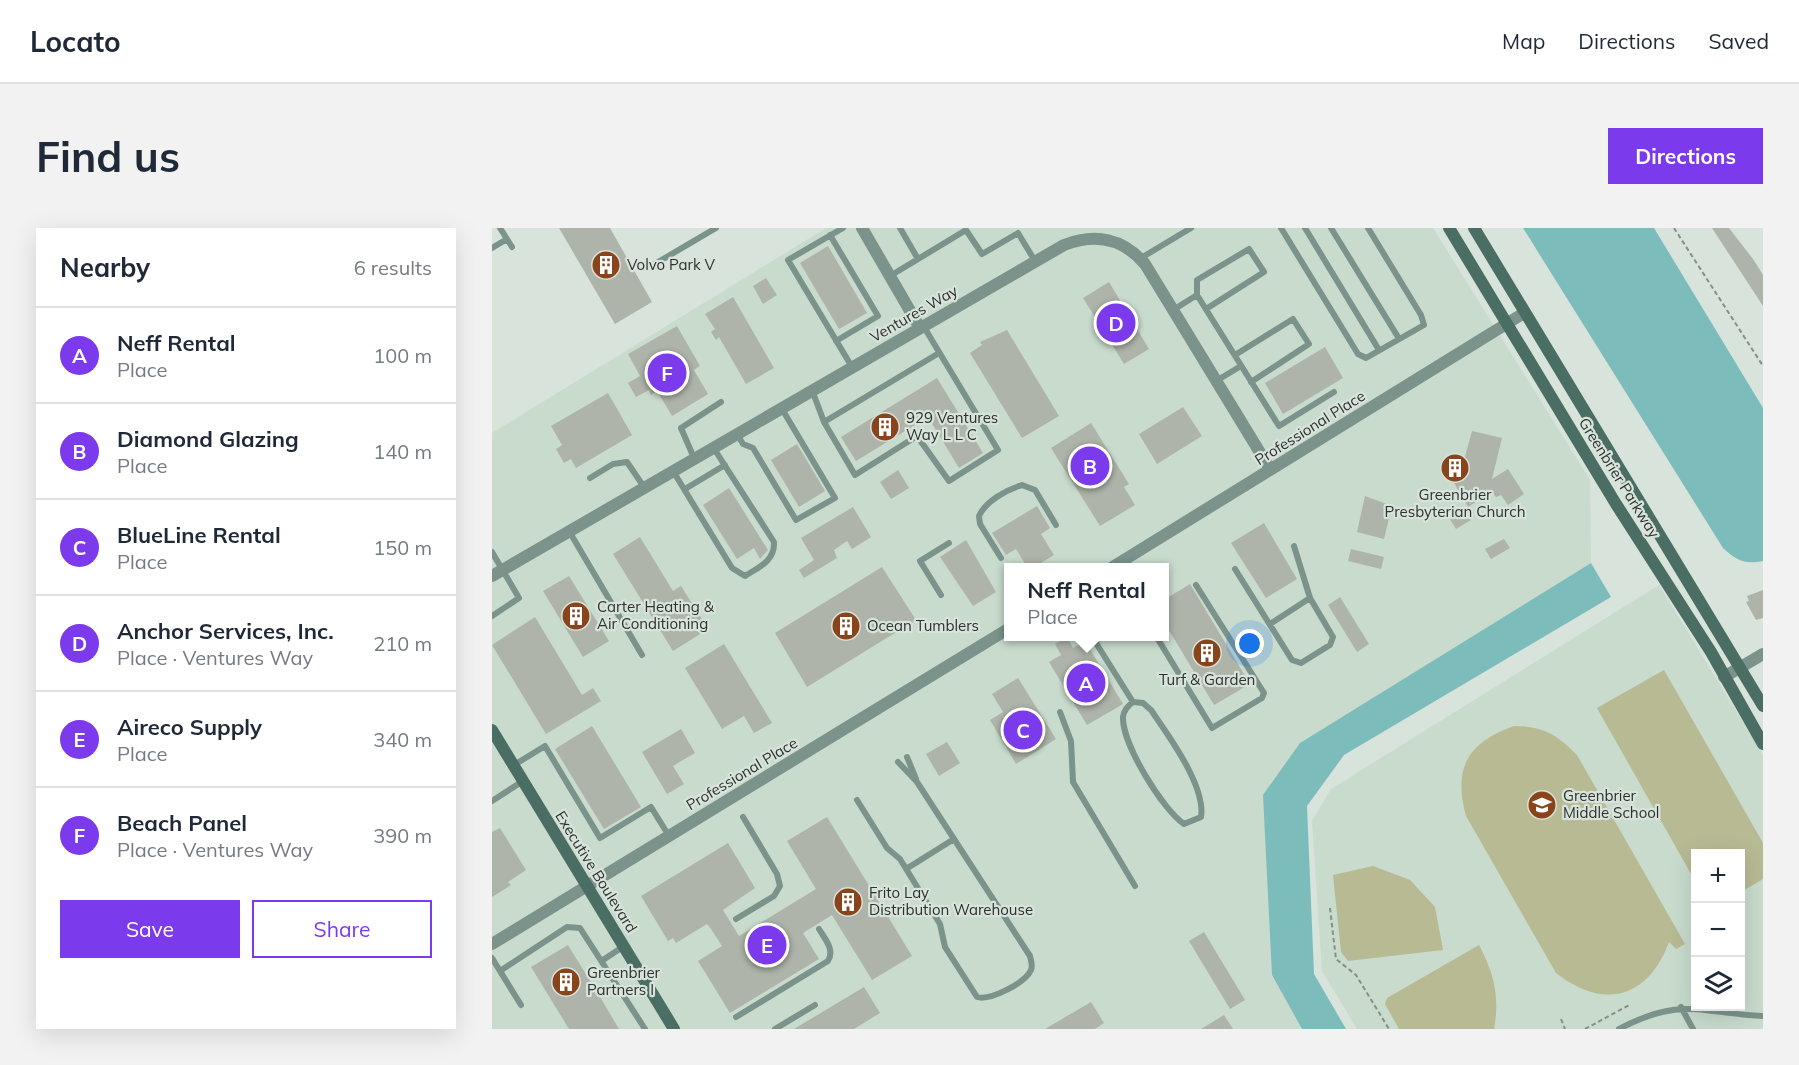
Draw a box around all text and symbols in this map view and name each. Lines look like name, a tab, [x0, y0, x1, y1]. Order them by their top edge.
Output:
text: Locato	[30, 24, 121, 59]
text: Map	[1502, 28, 1545, 54]
text: Directions	[1578, 28, 1675, 54]
text: Saved	[1708, 28, 1769, 54]
button: Directions	[1608, 128, 1763, 184]
text: Find us	[36, 130, 180, 183]
building icon: Volvo Park V	[590, 249, 622, 281]
text: Nearby	[60, 251, 150, 284]
text: 6 results	[354, 255, 432, 280]
place label: Volvo Park V	[627, 255, 716, 274]
street label: Ventures Way	[867, 281, 961, 346]
pin: D	[1096, 300, 1136, 346]
text: Neff Rental	[117, 329, 236, 357]
text: A	[72, 343, 87, 368]
text: 100 m	[373, 343, 432, 368]
pin: F	[648, 350, 687, 396]
text: Place	[117, 357, 167, 382]
street label: Professional Place	[1251, 386, 1368, 469]
place label: 929 Ventures Way L L C	[906, 408, 998, 444]
building icon: 929 Ventures Way L L C	[869, 411, 901, 443]
street label: Greenbrier Parkway	[1575, 414, 1664, 541]
text: Diamond Glazing	[117, 425, 299, 453]
text: B	[73, 439, 86, 464]
text: 140 m	[373, 439, 432, 464]
pin: B	[1070, 444, 1110, 488]
building icon: Greenbrier Presbyterian Church	[1439, 452, 1471, 484]
text: Place	[117, 453, 167, 478]
place label: Greenbrier Presbyterian Church	[1385, 485, 1525, 521]
text: BlueLine Rental	[117, 521, 281, 549]
text: C	[73, 535, 86, 560]
text: 150 m	[373, 535, 432, 560]
text: Place	[117, 549, 167, 574]
popup	[1004, 563, 1169, 641]
text: Neff Rental	[1027, 576, 1146, 604]
place label: Carter Heating & Air Conditioning	[597, 597, 715, 633]
building icon: Carter Heating & Air Conditioning	[560, 600, 592, 632]
text: Place	[1027, 604, 1078, 629]
building icon: Ocean Tumblers	[830, 610, 862, 642]
place label: Ocean Tumblers	[867, 616, 979, 635]
text: Anchor Services, Inc.	[117, 617, 334, 645]
your location	[1235, 629, 1264, 658]
text: D	[72, 631, 87, 656]
text: 210 m	[373, 631, 432, 656]
building icon: Turf & Garden	[1191, 637, 1223, 669]
text: Place · Ventures Way	[117, 645, 313, 670]
pin: A	[1066, 660, 1106, 706]
place label: Turf & Garden	[1159, 670, 1255, 689]
pin: C	[1004, 708, 1042, 752]
text: Aireco Supply	[117, 713, 262, 741]
text: E	[74, 727, 85, 752]
text: 340 m	[373, 727, 432, 752]
street label: Professional Place	[683, 733, 801, 814]
text: Place	[117, 741, 167, 766]
place label: Greenbrier Middle School	[1563, 786, 1659, 822]
school or university icon: Greenbrier Middle School	[1526, 789, 1558, 821]
street label: Executive Boulevard	[551, 807, 642, 936]
text: Beach Panel	[117, 809, 247, 837]
text: F	[74, 823, 85, 848]
text: 390 m	[373, 823, 432, 848]
text: Place · Ventures Way	[117, 837, 313, 862]
map controls	[1691, 849, 1745, 1011]
button: +	[1691, 849, 1745, 903]
place label: Frito Lay Distribution Warehouse	[869, 883, 1033, 919]
building icon: Frito Lay Distribution Warehouse	[832, 886, 864, 918]
button: Save	[60, 900, 240, 958]
button: Share	[252, 900, 432, 958]
button: −	[1691, 903, 1745, 957]
pin: E	[748, 922, 786, 968]
button: layers	[1691, 957, 1745, 1011]
place label: Greenbrier Partners I	[587, 963, 661, 999]
building icon: Greenbrier Partners I	[550, 966, 582, 998]

